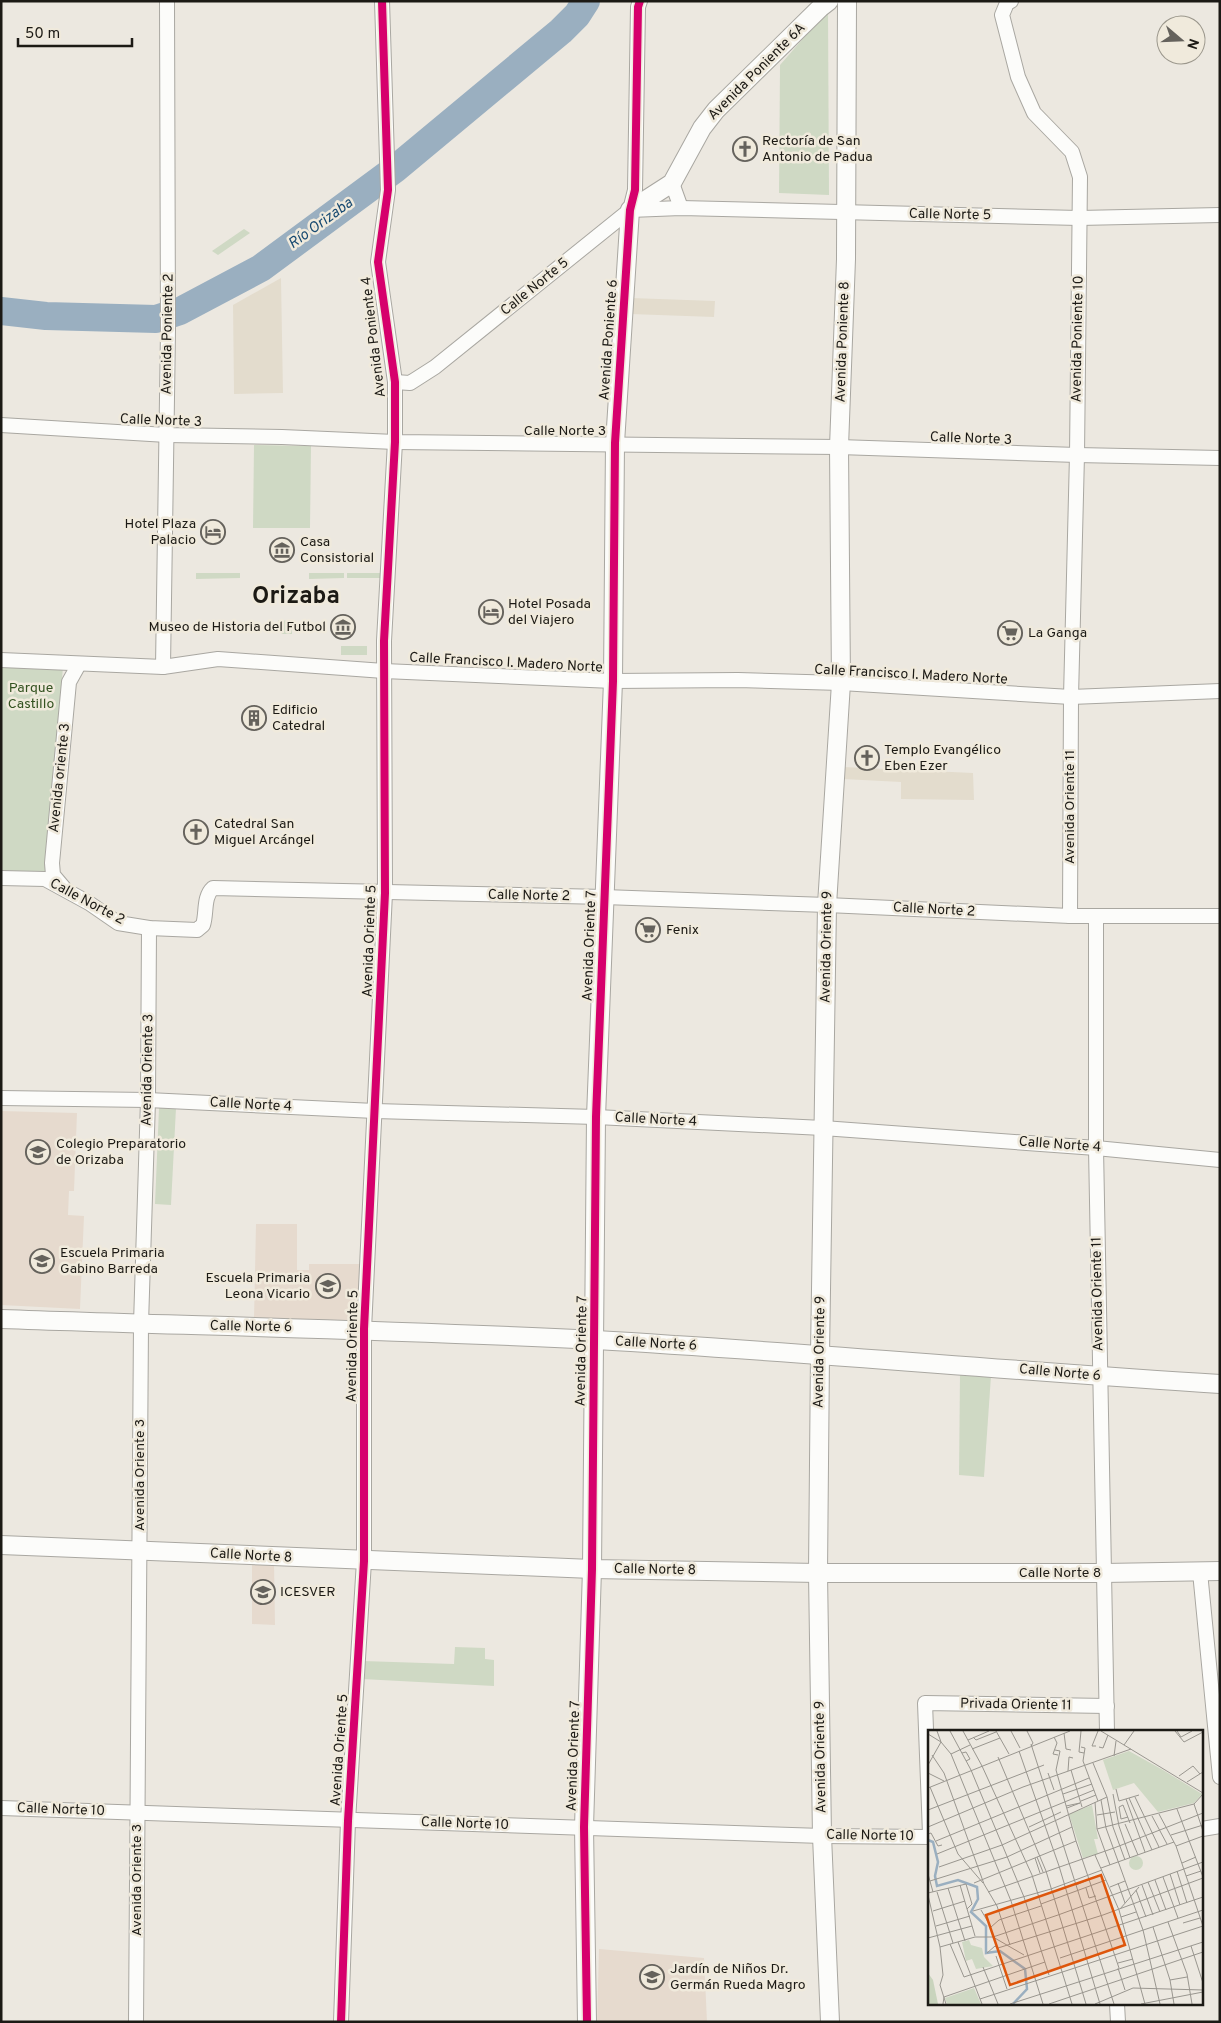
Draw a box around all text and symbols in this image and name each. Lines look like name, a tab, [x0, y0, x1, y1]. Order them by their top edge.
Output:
scale bar	[18, 15, 131, 47]
north arrow	[1156, 15, 1206, 65]
street label: Avenida Poniente 6A	[705, 20, 809, 124]
text: 50 m	[25, 25, 60, 44]
text: N	[1182, 36, 1202, 51]
place label: Rectoría de San Antonio de Padua	[762, 133, 873, 166]
church icon: Rectoría de San Antonio de Padua	[732, 136, 758, 162]
water label: Río Orizaba	[285, 194, 357, 254]
street label: Calle Norte 5	[909, 206, 991, 224]
street label: Calle Norte 5	[498, 254, 572, 320]
street label: Avenida Poniente 2	[158, 273, 178, 395]
street label: Avenida Poniente 10	[1068, 275, 1088, 403]
street label: Avenida Poniente 4	[358, 276, 390, 398]
street label: Avenida Poniente 6	[596, 279, 622, 401]
street label: Avenida Poniente 8	[832, 281, 854, 403]
street label: Calle Norte 3	[120, 411, 202, 431]
street label: Calle Norte 3	[524, 423, 606, 440]
street label: Calle Norte 3	[930, 429, 1012, 449]
place label: Hotel Plaza Palacio	[125, 516, 196, 549]
hotel icon: Hotel Plaza Palacio	[200, 519, 226, 545]
place label: Casa Consistorial	[300, 534, 374, 567]
museum icon: Casa Consistorial	[269, 537, 295, 563]
district label: Orizaba	[252, 582, 340, 612]
place label: Hotel Posada del Viajero	[508, 596, 591, 629]
hotel icon: Hotel Posada del Viajero	[478, 599, 504, 625]
museum icon: Museo de Historia del Futbol	[330, 614, 356, 640]
place label: Museo de Historia del Futbol	[148, 619, 326, 636]
supermarket icon: La Ganga	[997, 620, 1023, 646]
place label: La Ganga	[1028, 625, 1087, 642]
street label: Calle Francisco I. Madero Norte	[409, 649, 603, 677]
street label: Calle Francisco I. Madero Norte	[814, 661, 1008, 689]
park label: Parque Castillo	[8, 680, 54, 713]
place label: Edificio Catedral	[272, 702, 325, 735]
building icon: Edificio Catedral	[241, 705, 267, 731]
street label: Avenida oriente 3	[46, 722, 74, 834]
place label: Templo Evangélico Eben Ezer	[884, 742, 1001, 775]
church icon: Templo Evangélico Eben Ezer	[854, 745, 880, 771]
street label: Avenida Oriente 11	[1062, 750, 1079, 864]
place label: Catedral San Miguel Arcángel	[214, 816, 315, 849]
church icon: Catedral San Miguel Arcángel	[183, 819, 209, 845]
street label: Calle Norte 2	[47, 875, 127, 929]
street label: Avenida Oriente 5	[360, 884, 380, 998]
street label: Calle Norte 2	[488, 887, 570, 905]
street label: Avenida Oriente 7	[580, 890, 600, 1002]
street label: Avenida Oriente 9	[818, 891, 836, 1003]
street label: Calle Norte 2	[892, 899, 976, 921]
supermarket icon: Fenix	[635, 917, 661, 943]
place label: Fenix	[666, 922, 699, 939]
street label: Avenida Oriente 3	[139, 1014, 157, 1126]
street label: Calle Norte 4	[209, 1094, 293, 1116]
street label: Calle Norte 4	[614, 1109, 698, 1131]
street label: Calle Norte 4	[1018, 1134, 1102, 1156]
place label: Colegio Preparatorio de Orizaba	[56, 1136, 186, 1169]
school or university icon: Colegio Preparatorio de Orizaba	[25, 1139, 51, 1165]
street label: Avenida Oriente 11	[1089, 1237, 1107, 1351]
place label: Escuela Primaria Gabino Barreda	[60, 1245, 165, 1278]
school or university icon: Escuela Primaria Gabino Barreda	[29, 1248, 55, 1274]
place label: Escuela Primaria Leona Vicario	[205, 1270, 310, 1303]
school or university icon: Escuela Primaria Leona Vicario	[315, 1273, 341, 1299]
street label: Avenida Oriente 5	[344, 1289, 362, 1403]
street label: Avenida Oriente 7	[573, 1295, 591, 1407]
street label: Avenida Oriente 9	[811, 1296, 829, 1408]
street label: Calle Norte 6	[210, 1318, 292, 1336]
street label: Calle Norte 6	[614, 1333, 698, 1355]
street label: Calle Norte 6	[1018, 1361, 1102, 1385]
street label: Avenida Oriente 3	[132, 1419, 149, 1531]
street label: Calle Norte 8	[209, 1545, 293, 1567]
street label: Calle Norte 8	[614, 1561, 696, 1579]
street label: Calle Norte 8	[1019, 1565, 1101, 1582]
school or university icon: ICESVER	[250, 1579, 276, 1605]
place label: ICESVER	[280, 1584, 336, 1601]
street label: Avenida Oriente 5	[328, 1693, 352, 1807]
street label: Privada Oriente 11	[960, 1696, 1072, 1714]
street label: Avenida Oriente 7	[564, 1700, 584, 1812]
street label: Avenida Oriente 9	[812, 1701, 830, 1813]
inset map	[928, 1730, 1204, 2006]
street label: Calle Norte 10	[17, 1800, 105, 1820]
street label: Calle Norte 10	[421, 1814, 509, 1834]
street label: Avenida Oriente 3	[129, 1824, 146, 1936]
street label: Calle Norte 10	[826, 1827, 914, 1845]
place label: Jardín de Niños Dr. Germán Rueda Magro	[670, 1961, 806, 1994]
school or university icon: Jardín de Niños Dr. Germán Rueda Magro	[639, 1964, 665, 1990]

